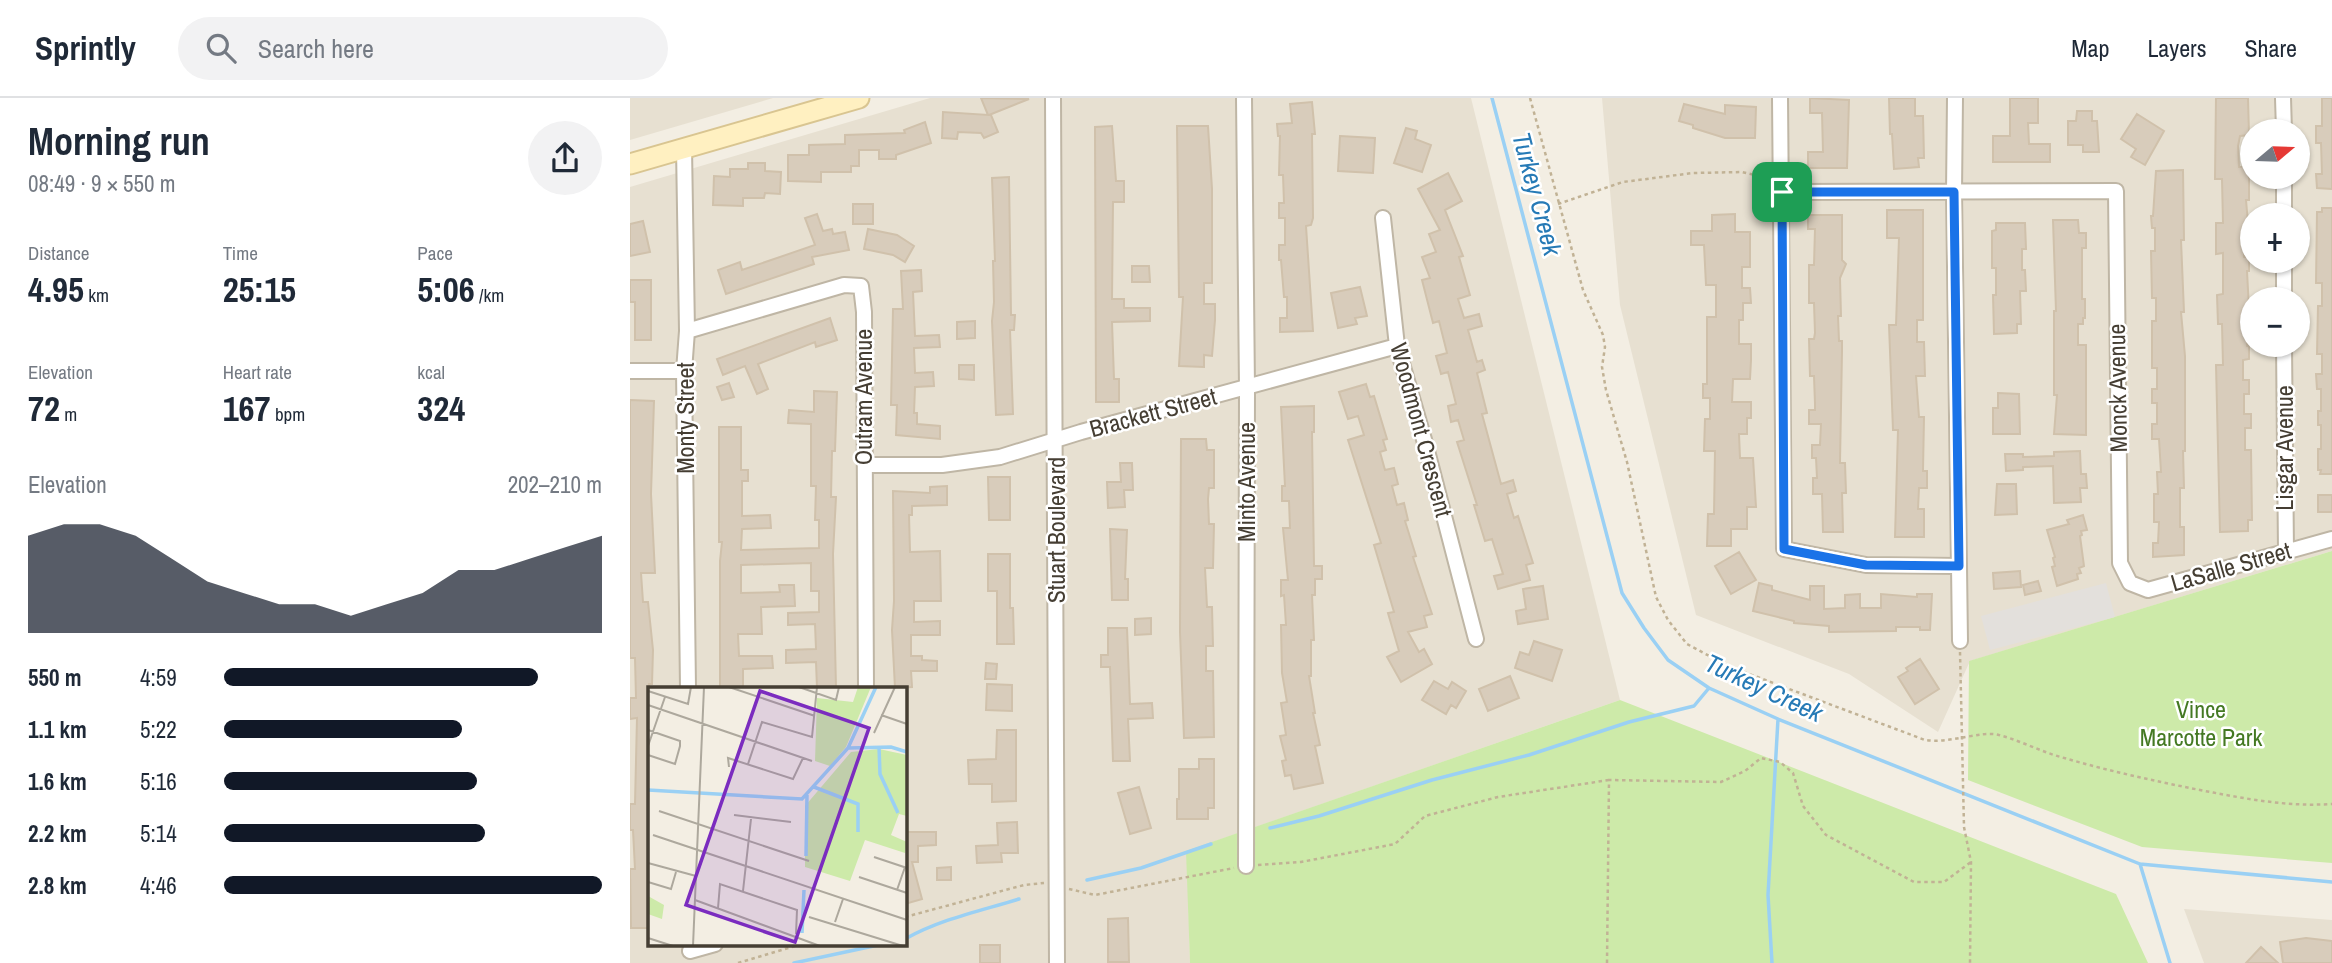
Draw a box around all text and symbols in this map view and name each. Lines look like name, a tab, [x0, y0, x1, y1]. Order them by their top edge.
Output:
search box	[178, 17, 668, 80]
text: Sprintly	[35, 26, 136, 70]
icon: search	[202, 29, 240, 67]
text: Search here	[258, 31, 374, 66]
text: Map	[2071, 32, 2109, 64]
text: Layers	[2147, 32, 2206, 64]
text: Share	[2244, 32, 2297, 64]
text: Morning run	[28, 116, 210, 167]
north arrow	[2240, 119, 2310, 189]
map controls	[2240, 119, 2310, 357]
button: share	[528, 121, 602, 195]
water label: Turkey Creek	[1504, 128, 1571, 261]
pin	[1752, 162, 1812, 222]
text: 08:49 · 9 × 550 m	[28, 168, 175, 199]
icon: arrive	[1763, 173, 1801, 211]
button: +	[2240, 203, 2310, 273]
text: Distance	[28, 240, 89, 266]
text: Time	[223, 240, 258, 266]
text: Pace	[417, 240, 453, 266]
text: 4.95	[28, 266, 84, 313]
text: 25:15	[223, 266, 296, 313]
text: 5:06	[417, 266, 475, 313]
text: km	[84, 282, 109, 308]
text: /km	[475, 282, 504, 308]
button: −	[2240, 287, 2310, 357]
street label: Monck Avenue	[2100, 323, 2134, 453]
street label: Outram Avenue	[847, 329, 879, 465]
street label: Woodmont Crescent	[1383, 339, 1461, 521]
text: Elevation	[28, 359, 93, 385]
text: Heart rate	[223, 359, 292, 385]
text: kcal	[417, 359, 445, 385]
street label: Monty Street	[669, 362, 701, 474]
street label: Brackett Street	[1086, 380, 1220, 444]
text: 72	[28, 385, 60, 432]
text: 167	[223, 385, 271, 432]
text: 324	[417, 385, 465, 432]
street label: Lisgar Avenue	[2268, 385, 2300, 511]
text: m	[60, 401, 77, 427]
text: bpm	[271, 401, 305, 427]
street label: Minto Avenue	[1230, 422, 1262, 542]
street label: Stuart Boulevard	[1040, 457, 1072, 603]
text: Elevation	[28, 469, 107, 500]
text: 202–210 m	[508, 469, 602, 500]
street label: LaSalle Street	[2167, 533, 2295, 598]
water label: Turkey Creek	[1700, 645, 1830, 731]
text: 550 m	[28, 662, 81, 693]
text: 4:59	[140, 662, 177, 693]
inset map	[648, 687, 906, 946]
park label: Vince Marcotte Park	[2140, 693, 2262, 753]
text: 1.1 km	[28, 714, 87, 745]
text: 5:22	[140, 714, 177, 745]
text: 1.6 km	[28, 766, 87, 797]
text: 5:16	[140, 766, 177, 797]
text: 2.2 km	[28, 818, 87, 849]
text: 5:14	[140, 818, 177, 849]
text: 2.8 km	[28, 870, 87, 901]
text: 4:46	[140, 870, 177, 901]

